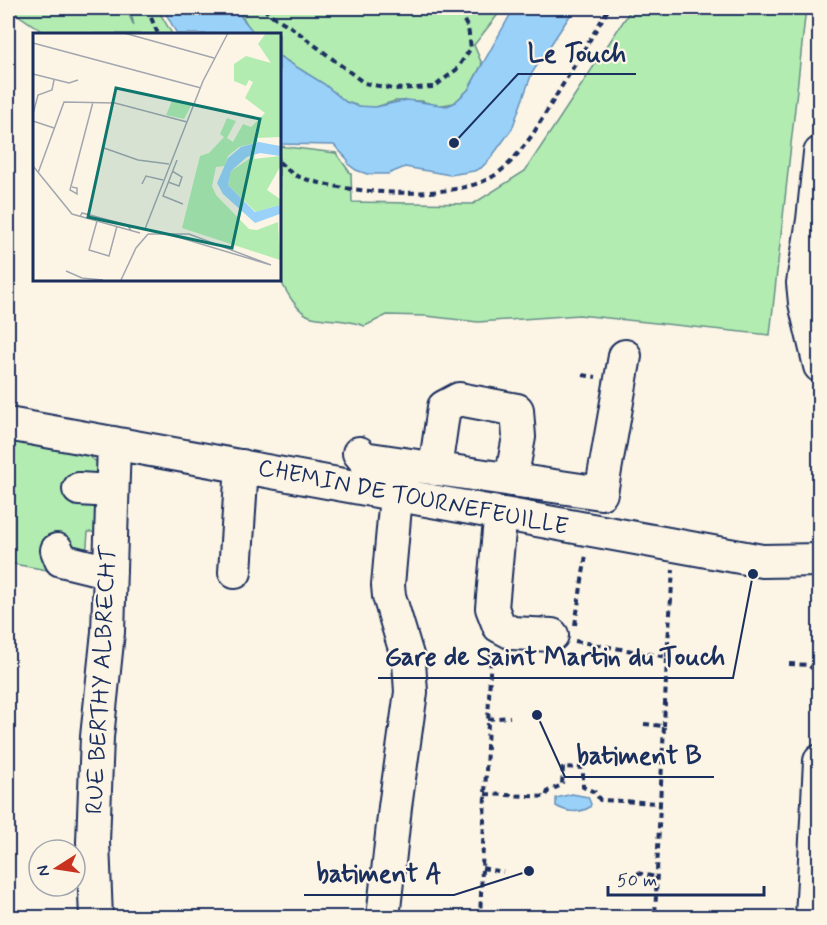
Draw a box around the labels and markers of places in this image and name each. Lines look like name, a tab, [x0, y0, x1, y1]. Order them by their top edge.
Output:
callout: Le Touch	[518, 30, 636, 74]
callout: Gare de Saint Martin du Touch	[378, 634, 733, 678]
callout: batiment B	[565, 733, 714, 777]
callout: batiment A	[304, 851, 454, 895]

